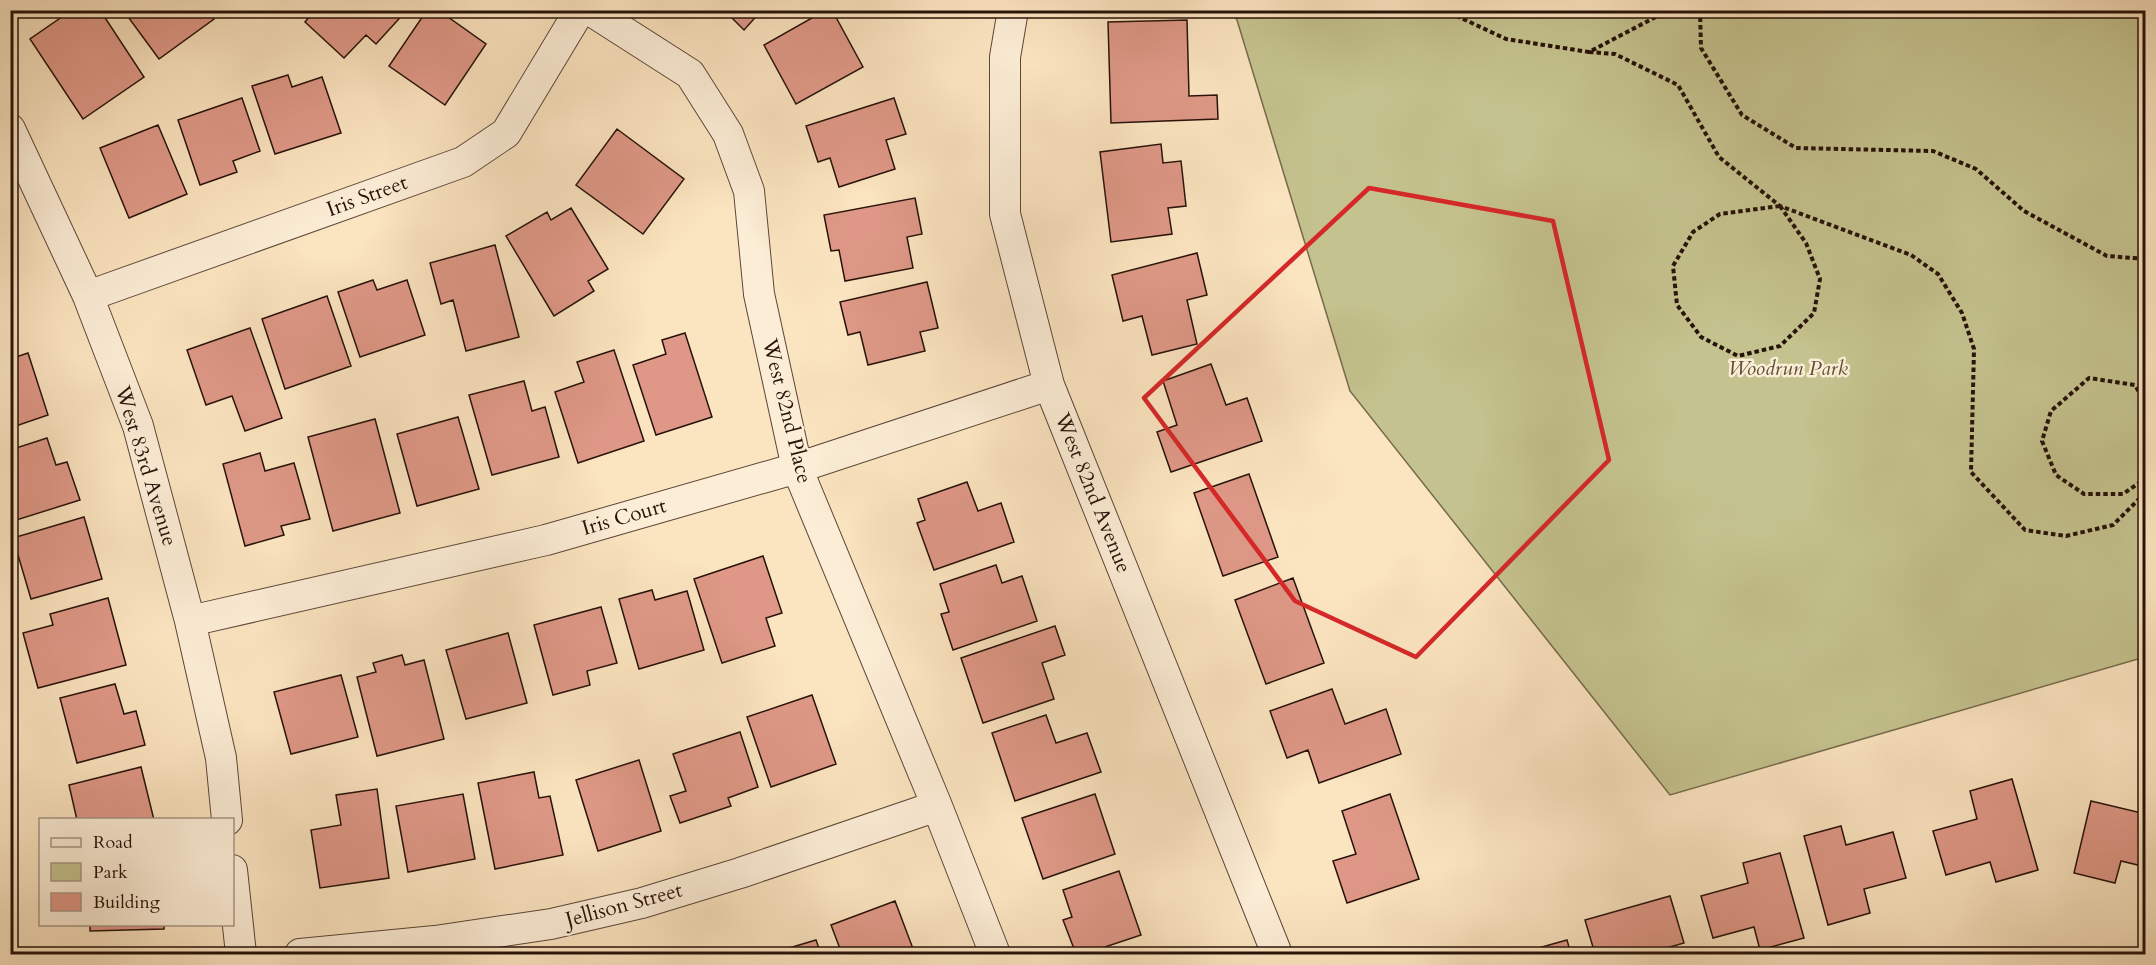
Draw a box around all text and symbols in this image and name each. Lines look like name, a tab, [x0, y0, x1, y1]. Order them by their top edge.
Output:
street label: Iris Street	[323, 168, 412, 224]
street label: West 82nd Place	[755, 335, 819, 486]
park label: Woodrun Park	[1728, 354, 1849, 383]
street label: West 83rd Avenue	[108, 381, 184, 550]
street label: West 82nd Avenue	[1047, 408, 1138, 577]
street label: Iris Court	[578, 491, 670, 543]
legend	[39, 818, 234, 926]
text: Road	[93, 830, 133, 855]
text: Park	[93, 860, 128, 885]
street label: Jellison Street	[560, 875, 686, 935]
text: Building	[93, 890, 161, 915]

